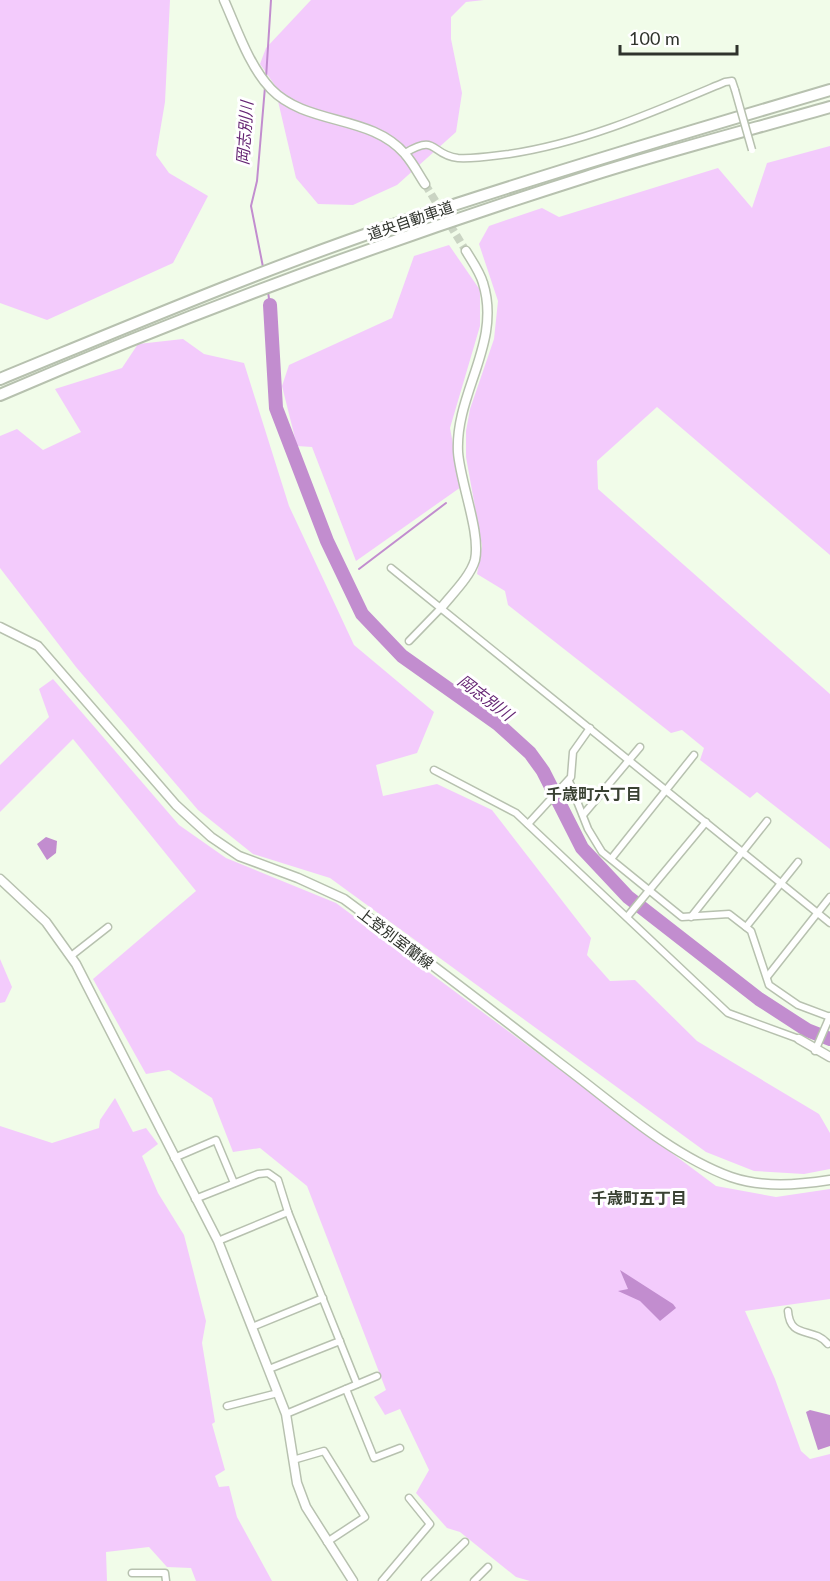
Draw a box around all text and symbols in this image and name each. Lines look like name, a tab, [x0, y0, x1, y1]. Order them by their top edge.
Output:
scale bar	[620, 18, 737, 56]
text: 100 m	[629, 27, 680, 49]
water label: 岡志別川	[232, 98, 256, 166]
street label: 道央自動車道	[365, 197, 455, 243]
water label: 岡志別川	[455, 670, 519, 725]
district label: 千歳町六丁目	[546, 784, 642, 803]
street label: 上登別室蘭線	[355, 904, 437, 972]
district label: 千歳町五丁目	[591, 1188, 687, 1207]

